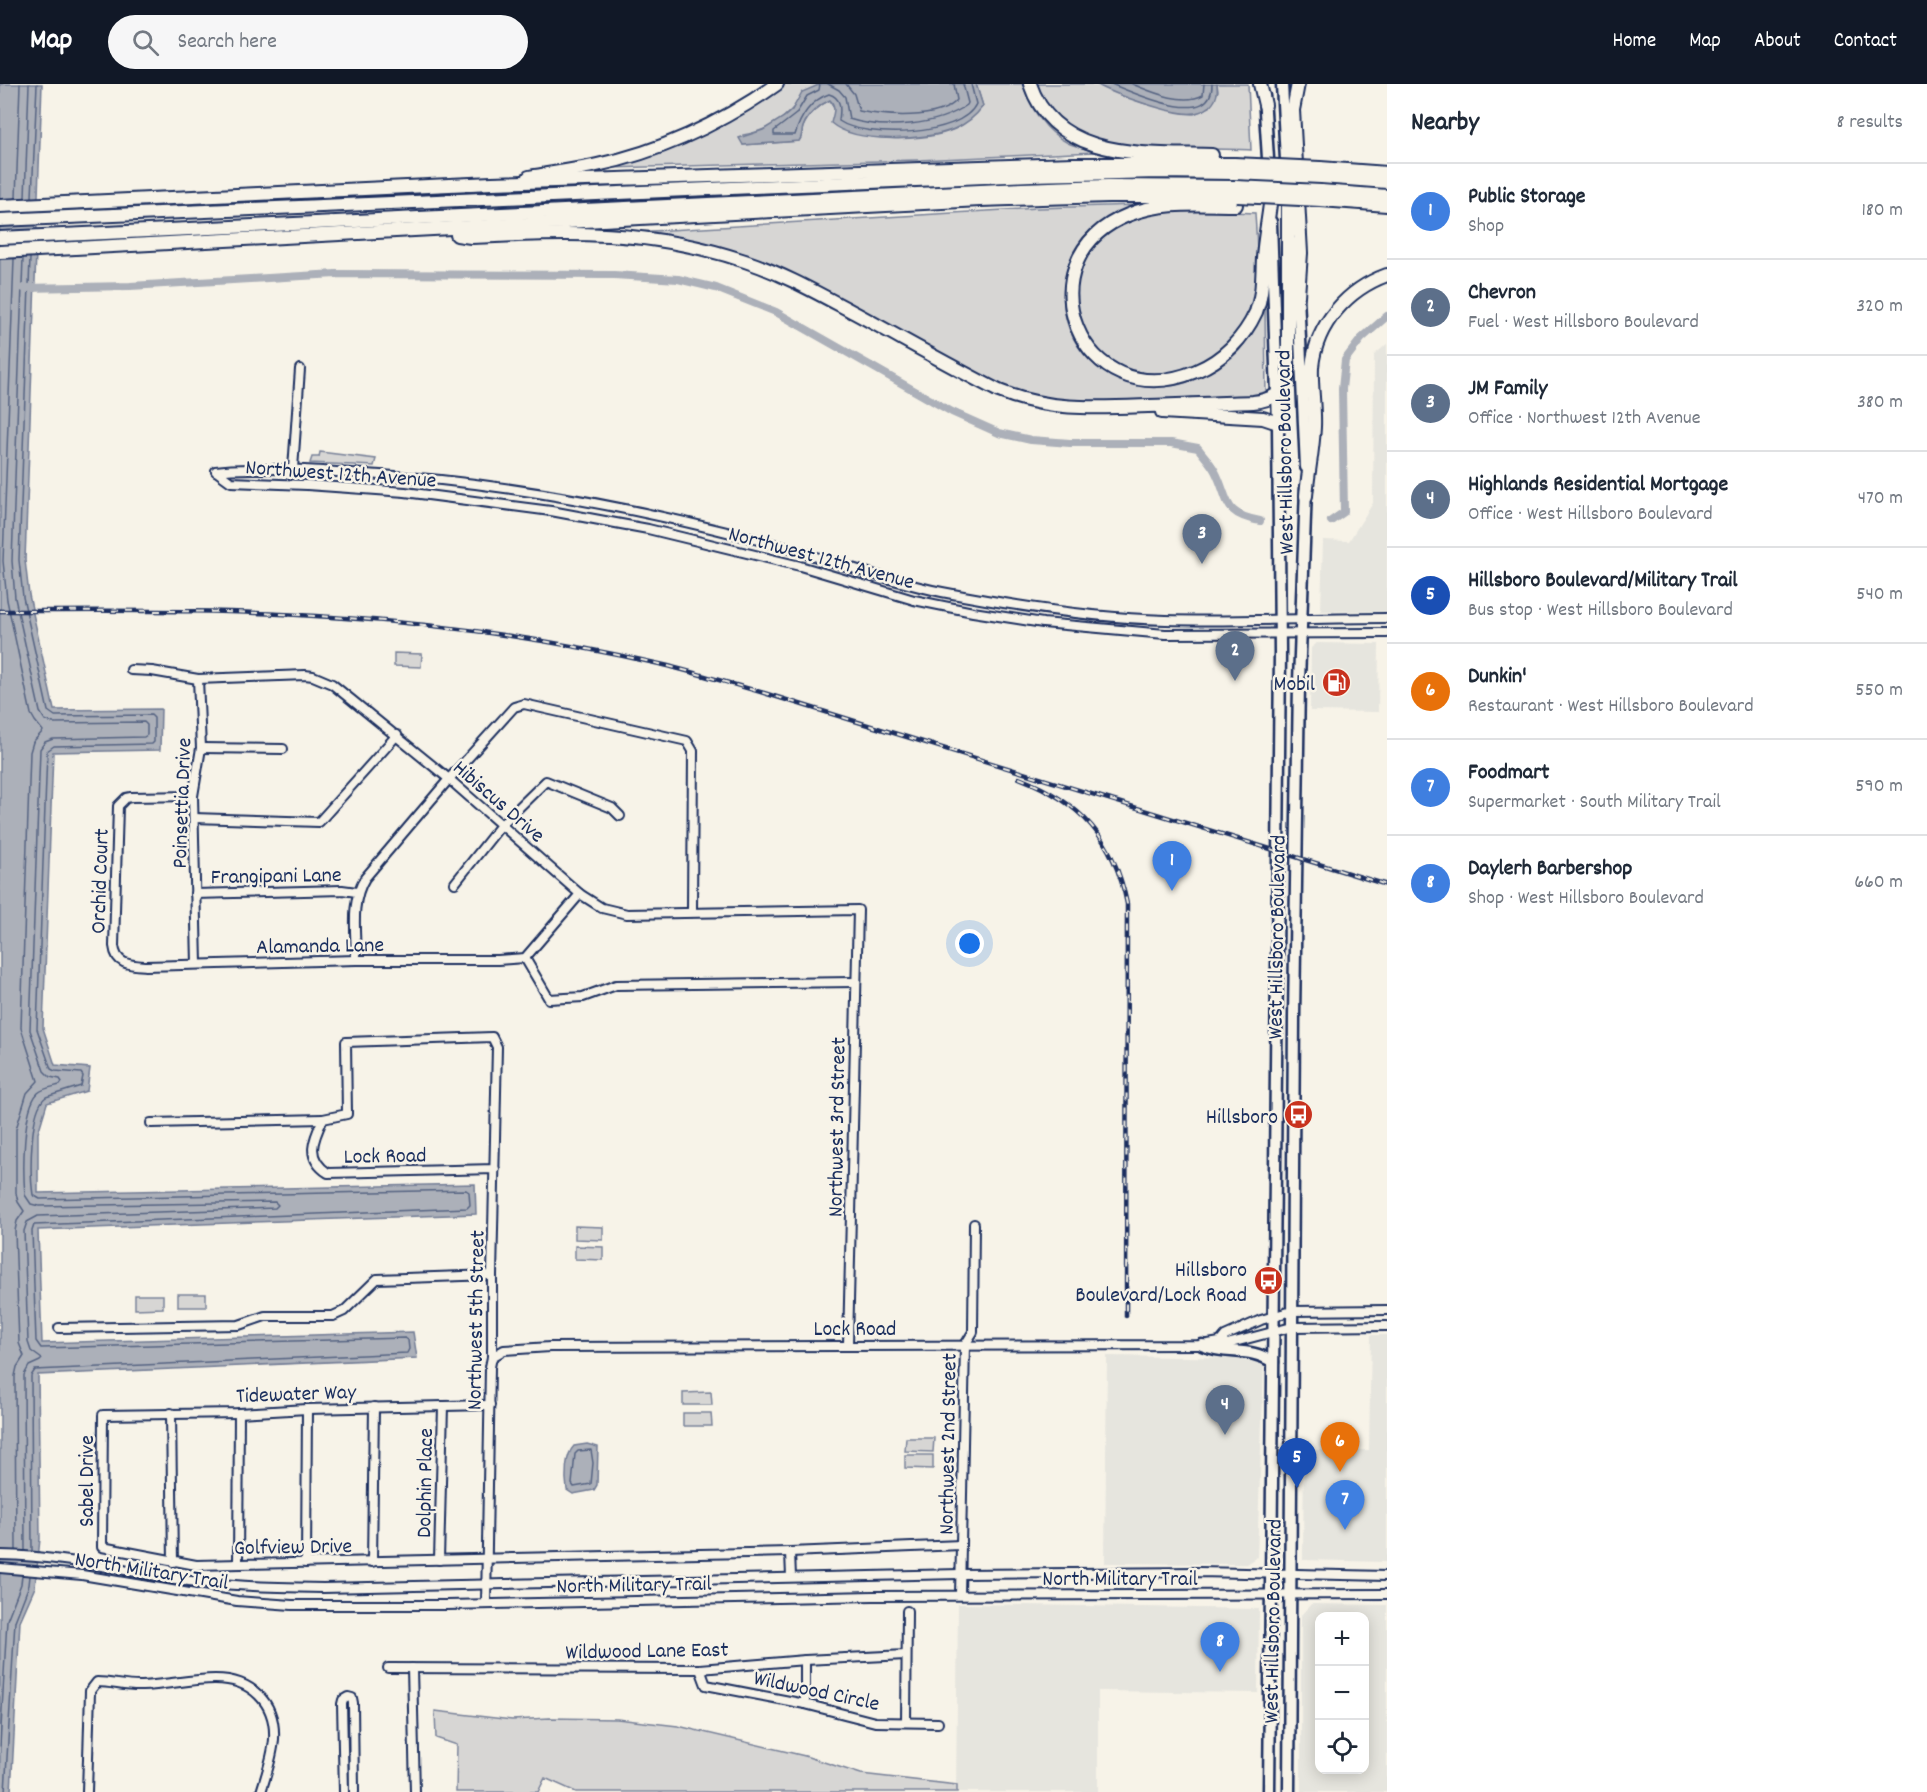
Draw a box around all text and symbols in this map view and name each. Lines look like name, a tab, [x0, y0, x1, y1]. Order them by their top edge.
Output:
search box	[108, 15, 528, 69]
text: Map	[30, 22, 72, 62]
icon: search	[129, 26, 162, 59]
text: Search here	[177, 27, 277, 58]
text: Home	[1612, 27, 1656, 57]
text: Map	[1689, 27, 1721, 57]
text: About	[1754, 27, 1801, 57]
text: Contact	[1834, 27, 1897, 57]
text: Nearby	[1411, 105, 1479, 142]
text: 8 results	[1837, 109, 1903, 137]
text: Public Storage	[1468, 182, 1586, 213]
text: 1	[1428, 197, 1433, 225]
text: 180 m	[1861, 197, 1903, 225]
text: Shop	[1468, 213, 1504, 241]
text: Chevron	[1468, 278, 1536, 309]
text: 2	[1426, 293, 1435, 321]
text: 320 m	[1856, 293, 1903, 321]
text: Fuel · West Hillsboro Boulevard	[1468, 309, 1699, 337]
street label: West Hillsboro Boulevard	[1269, 349, 1304, 555]
text: JM Family	[1468, 374, 1547, 405]
text: 3	[1426, 389, 1435, 417]
text: 380 m	[1857, 389, 1903, 417]
text: Office · Northwest 12th Avenue	[1468, 405, 1700, 433]
street label: Northwest 12th Avenue	[244, 453, 437, 498]
text: Highlands Residential Mortgage	[1468, 470, 1728, 501]
text: 4	[1426, 485, 1435, 513]
text: 470 m	[1858, 485, 1903, 513]
text: Office · West Hillsboro Boulevard	[1468, 501, 1713, 529]
pin: 3	[1182, 514, 1222, 564]
street label: Northwest 12th Avenue	[725, 520, 917, 599]
text: Hillsboro Boulevard/Military Trail	[1468, 566, 1737, 597]
text: 5	[1426, 581, 1435, 609]
text: 540 m	[1856, 581, 1903, 609]
text: Bus stop · West Hillsboro Boulevard	[1468, 597, 1733, 625]
pin: 2	[1216, 632, 1254, 681]
text: Dunkin'	[1468, 662, 1527, 693]
fuel station icon: Mobil	[1320, 666, 1352, 698]
place label: Mobil	[1274, 670, 1315, 701]
text: 6	[1426, 677, 1435, 705]
text: 550 m	[1855, 677, 1903, 705]
text: Restaurant · West Hillsboro Boulevard	[1468, 693, 1754, 721]
street label: Poinsettia Drive	[166, 737, 201, 869]
street label: Hibiscus Drive	[445, 754, 551, 851]
text: Foodmart	[1468, 758, 1549, 789]
text: 7	[1427, 773, 1434, 801]
text: 590 m	[1855, 773, 1903, 801]
text: Supermarket · South Military Trail	[1468, 789, 1721, 817]
street label: Orchid Court	[84, 828, 119, 934]
street label: West Hillsboro Boulevard	[1261, 834, 1296, 1040]
pin: 1	[1152, 842, 1192, 891]
text: Daylerh Barbershop	[1468, 854, 1632, 885]
street label: Frangipani Lane	[210, 861, 342, 894]
text: 8	[1426, 869, 1435, 897]
text: 660 m	[1854, 869, 1903, 897]
text: Shop · West Hillsboro Boulevard	[1468, 885, 1704, 913]
your location	[955, 929, 984, 958]
street label: Alamanda Lane	[256, 931, 384, 964]
street label: Northwest 3rd Street	[821, 1037, 856, 1217]
bus stop icon: Hillsboro	[1283, 1099, 1315, 1131]
place label: Hillsboro	[1206, 1103, 1278, 1134]
street label: Lock Road	[343, 1141, 427, 1174]
street label: Northwest 5th Street	[460, 1230, 495, 1410]
place label: Hillsboro Boulevard/Lock Road	[1075, 1256, 1247, 1312]
bus stop icon: Hillsboro Boulevard/Lock Road	[1252, 1265, 1284, 1297]
street label: Lock Road	[814, 1315, 896, 1346]
street label: Northwest 2nd Street	[932, 1353, 967, 1535]
street label: Tidewater Way	[236, 1378, 358, 1413]
pin: 4	[1206, 1386, 1244, 1435]
pin: 6	[1320, 1422, 1360, 1472]
street label: Dolphin Place	[410, 1428, 443, 1538]
street label: Sabel Drive	[73, 1435, 104, 1527]
pin: 5	[1278, 1438, 1316, 1488]
pin: 7	[1326, 1480, 1364, 1530]
street label: West Hillsboro Boulevard	[1257, 1518, 1292, 1724]
street label: Golfview Drive	[234, 1532, 353, 1565]
street label: North Military Trail	[72, 1545, 231, 1600]
street label: North Military Trail	[1042, 1565, 1198, 1596]
street label: North Military Trail	[556, 1570, 712, 1603]
map controls	[1315, 1612, 1369, 1774]
button: +	[1315, 1612, 1369, 1666]
pin: 8	[1200, 1622, 1240, 1672]
street label: Wildwood Lane East	[565, 1636, 729, 1669]
street label: Wildwood Circle	[750, 1664, 882, 1721]
button: −	[1315, 1666, 1369, 1720]
button: locate	[1315, 1720, 1369, 1774]

